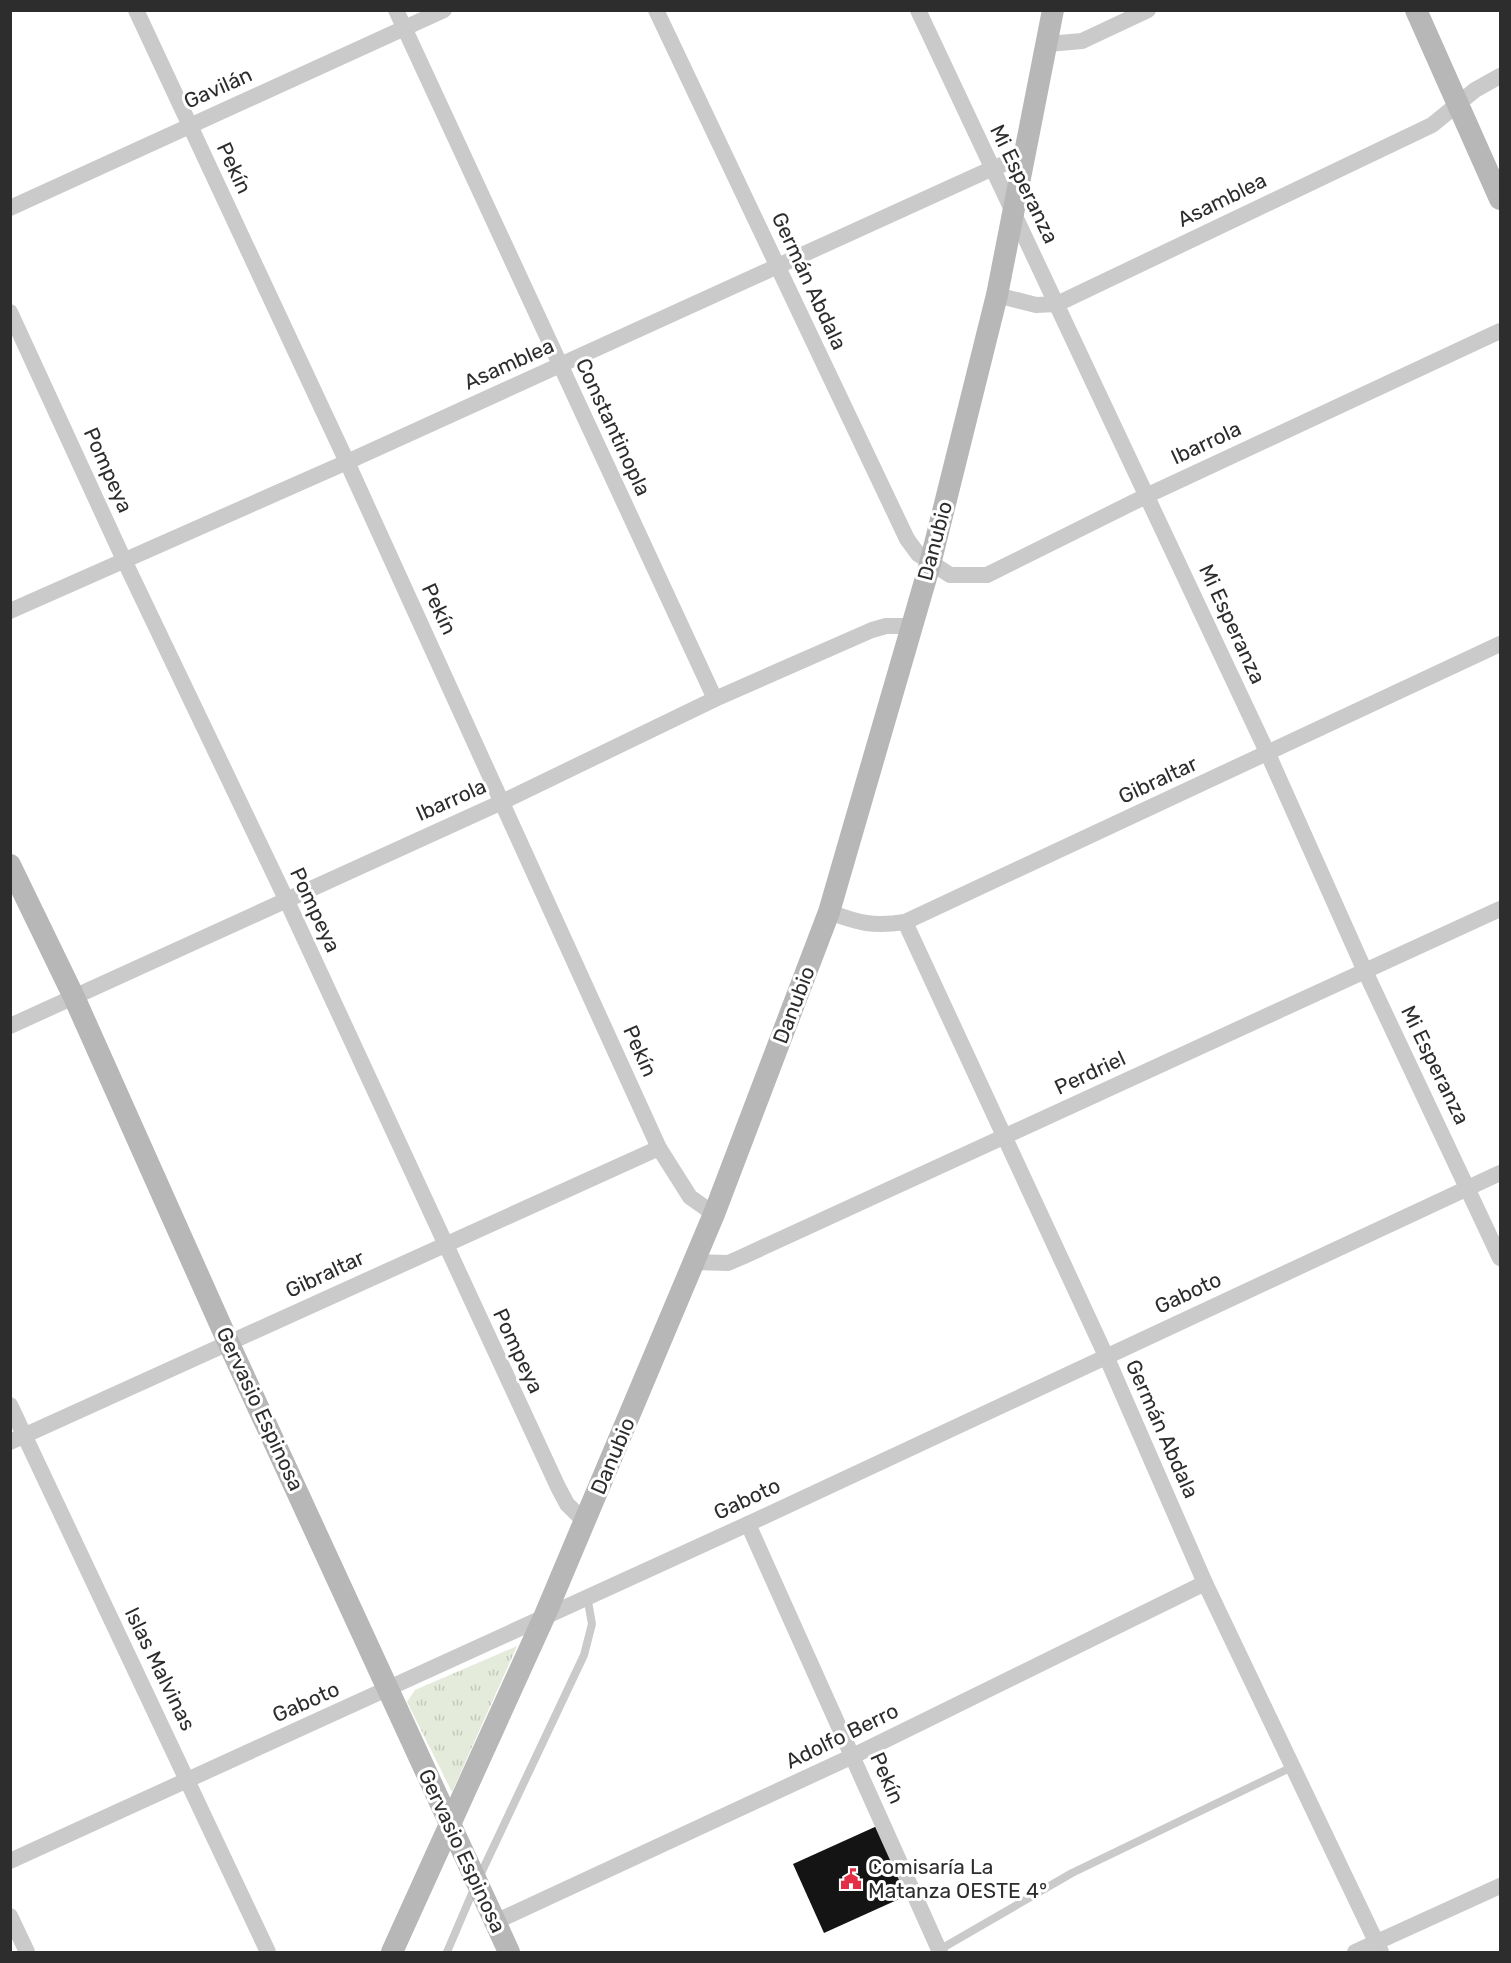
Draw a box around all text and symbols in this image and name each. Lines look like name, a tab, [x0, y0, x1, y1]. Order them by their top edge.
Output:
street label: Gavilán	[180, 62, 256, 114]
street label: Mi Esperanza	[985, 120, 1064, 247]
street label: Pekín	[212, 138, 257, 197]
street label: Asamblea	[1173, 167, 1270, 232]
street label: Germán Abdala	[767, 208, 852, 354]
street label: Asamblea	[460, 333, 558, 394]
street label: Constantinopla	[571, 354, 656, 500]
street label: Ibarrola	[1167, 416, 1245, 470]
street label: Pompeya	[79, 423, 138, 516]
street label: Danubio	[912, 498, 957, 583]
street label: Mi Esperanza	[1194, 560, 1271, 688]
street label: Pekín	[417, 579, 462, 638]
street label: Gibraltar	[1114, 750, 1201, 809]
street label: Ibarrola	[412, 773, 490, 826]
street label: Pompeya	[285, 863, 346, 956]
street label: Danubio	[767, 963, 820, 1047]
street label: Mi Esperanza	[1396, 1001, 1475, 1128]
street label: Pekín	[618, 1021, 663, 1080]
street label: Perdriel	[1050, 1045, 1129, 1100]
street label: Gibraltar	[281, 1244, 368, 1303]
street label: Gaboto	[1151, 1266, 1225, 1319]
street label: Pompeya	[488, 1304, 549, 1397]
street label: Gervasio Espinosa	[212, 1323, 309, 1495]
street label: Germán Abdala	[1121, 1356, 1204, 1502]
street label: Danubio	[585, 1414, 640, 1498]
street label: Gaboto	[710, 1472, 784, 1525]
street label: Islas Malvinas	[120, 1603, 201, 1735]
street label: Gaboto	[268, 1676, 343, 1727]
street label: Adolfo Berro	[781, 1698, 902, 1774]
street label: Pekín	[865, 1748, 910, 1807]
street label: Gervasio Espinosa	[414, 1765, 511, 1937]
place label: Comisaría La Matanza OESTE 4°	[868, 1854, 1047, 1903]
public building icon: Comisaría La Matanza OESTE 4°	[839, 1867, 863, 1891]

